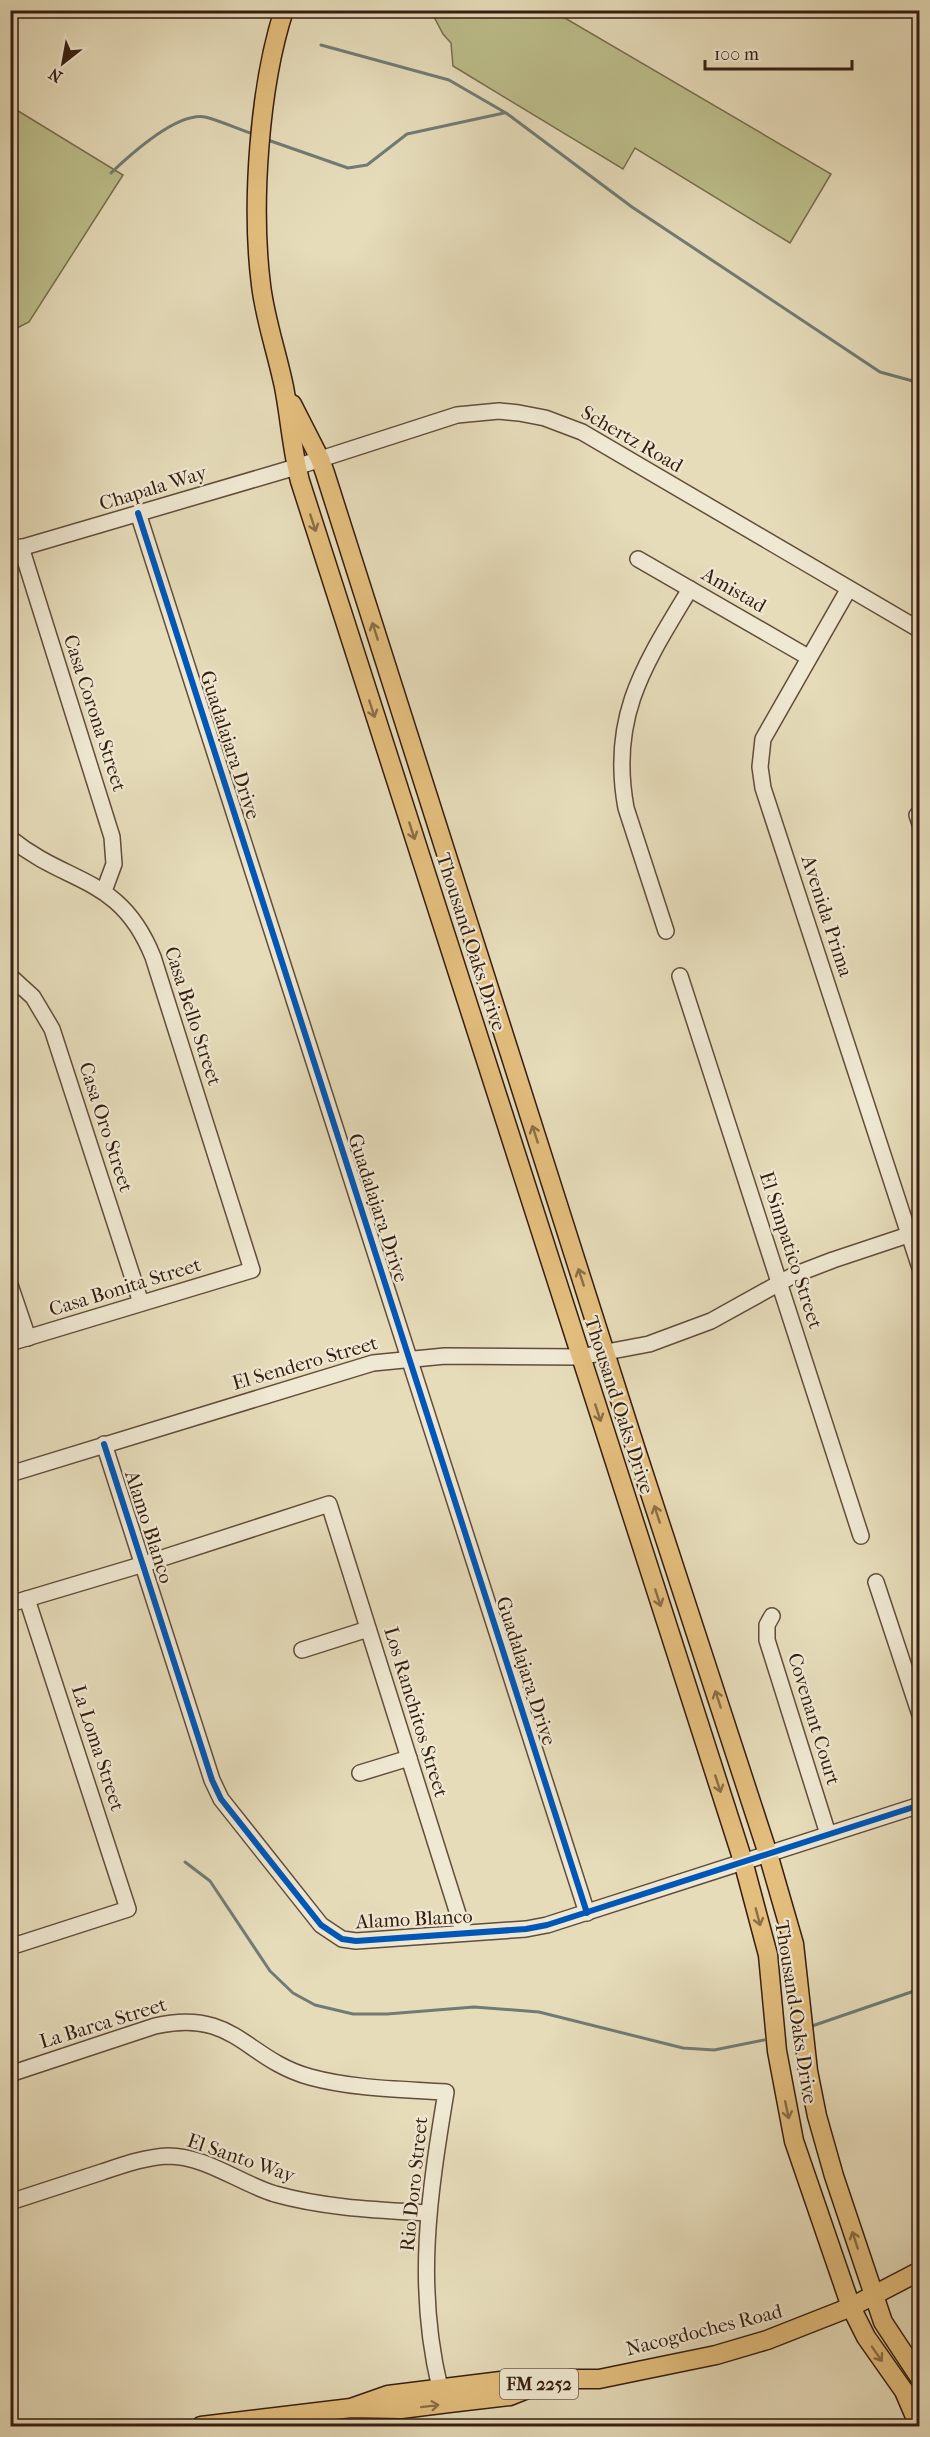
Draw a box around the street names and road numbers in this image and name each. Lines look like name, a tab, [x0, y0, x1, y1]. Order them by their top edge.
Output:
street label: Schertz Road	[577, 401, 688, 478]
street label: Chapala Way	[97, 460, 211, 515]
street label: Amistad	[697, 562, 771, 618]
street label: Casa Corona Street	[59, 632, 131, 794]
street label: Guadalajara Drive	[195, 668, 265, 822]
street label: Thousand Oaks Drive	[431, 850, 511, 1034]
street label: Avenida Prima	[796, 851, 858, 980]
street label: Casa Bello Street	[160, 944, 226, 1088]
street label: Casa Oro Street	[74, 1059, 138, 1195]
street label: Guadalajara Drive	[343, 1131, 413, 1285]
street label: El Simpatico Street	[755, 1169, 827, 1331]
street label: Casa Bonita Street	[46, 1253, 204, 1321]
street label: Thousand Oaks Drive	[579, 1313, 659, 1497]
street label: El Sendero Street	[230, 1331, 380, 1395]
street label: Alamo Blanco	[120, 1467, 178, 1586]
street label: Guadalajara Drive	[491, 1594, 561, 1748]
street label: Los Ranchitos Street	[379, 1624, 453, 1800]
street label: Covenant Court	[783, 1650, 845, 1788]
street label: La Loma Street	[67, 1682, 129, 1814]
street label: Alamo Blanco	[354, 1904, 473, 1934]
street label: Thousand Oaks Drive	[770, 1919, 822, 2106]
street label: La Barca Street	[37, 1993, 169, 2053]
street label: Rio Doro Street	[395, 2115, 433, 2253]
street label: El Santo Way	[184, 2129, 299, 2188]
street label: Nacogdoches Road	[623, 2299, 786, 2361]
road number: FM 2252	[500, 2369, 578, 2399]

